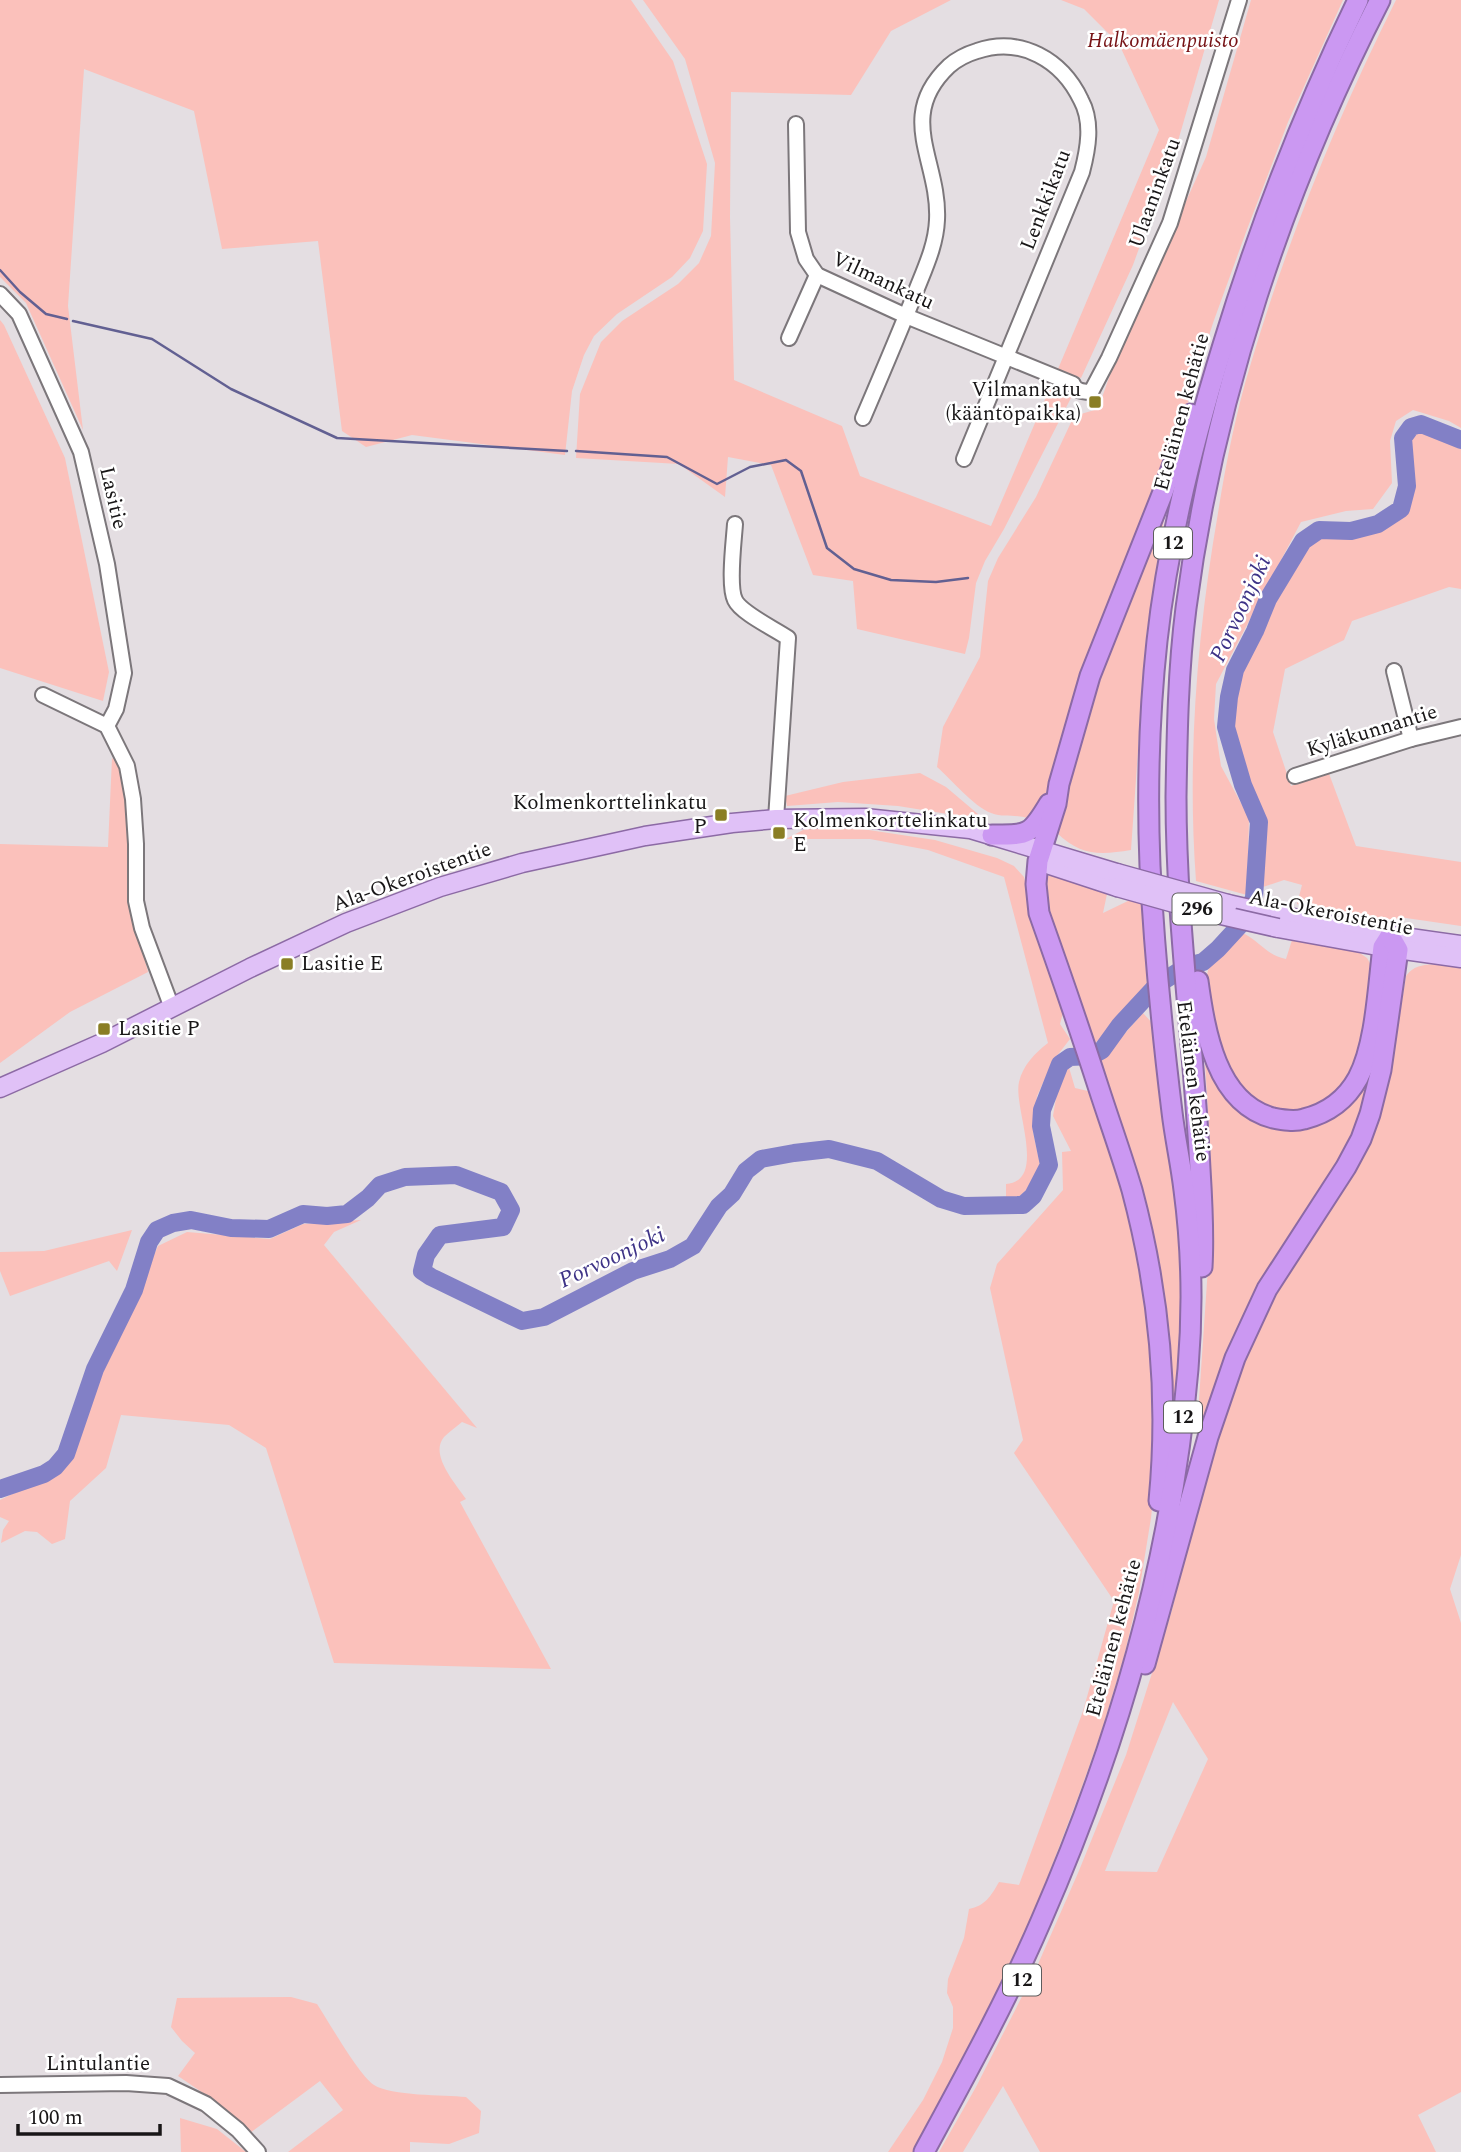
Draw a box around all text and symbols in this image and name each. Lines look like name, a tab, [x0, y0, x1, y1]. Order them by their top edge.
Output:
park label: Halkomäenpuisto	[1087, 25, 1239, 57]
street label: Ulaaninkatu	[1120, 133, 1190, 253]
street label: Lenkkikatu	[1012, 145, 1080, 255]
street label: Vilmankatu	[827, 243, 940, 319]
street label: Eteläinen kehätie	[1146, 330, 1218, 494]
place label: Vilmankatu (kääntöpaikka)	[946, 374, 1081, 430]
marker: Vilmankatu (kääntöpaikka)	[1087, 394, 1103, 410]
street label: Lasitie	[90, 464, 136, 532]
road number: 12	[1154, 528, 1192, 558]
water label: Porvoonjoki	[1201, 550, 1281, 668]
street label: Kyläkunnantie	[1303, 696, 1441, 766]
place label: Kolmenkorttelinkatu P	[512, 787, 707, 843]
place label: Kolmenkorttelinkatu E	[793, 805, 988, 861]
marker: Kolmenkorttelinkatu P	[713, 807, 729, 823]
marker: Kolmenkorttelinkatu E	[771, 825, 787, 841]
street label: Ala-Okeroistentie	[328, 833, 496, 921]
street label: Ala-Okeroistentie	[1246, 881, 1416, 945]
road number: 296	[1172, 894, 1222, 925]
place label: Lasitie E	[301, 948, 383, 980]
marker: Lasitie E	[279, 956, 295, 972]
street label: Eteläinen kehätie	[1167, 999, 1219, 1163]
place label: Lasitie P	[118, 1013, 200, 1045]
marker: Lasitie P	[96, 1021, 112, 1037]
water label: Porvoonjoki	[553, 1218, 671, 1298]
road number: 12	[1164, 1401, 1202, 1432]
street label: Eteläinen kehätie	[1078, 1556, 1150, 1720]
road number: 12	[1003, 1964, 1041, 1996]
street label: Lintulantie	[46, 2048, 150, 2080]
scale bar	[18, 2092, 159, 2136]
text: 100 m	[28, 2102, 83, 2134]

